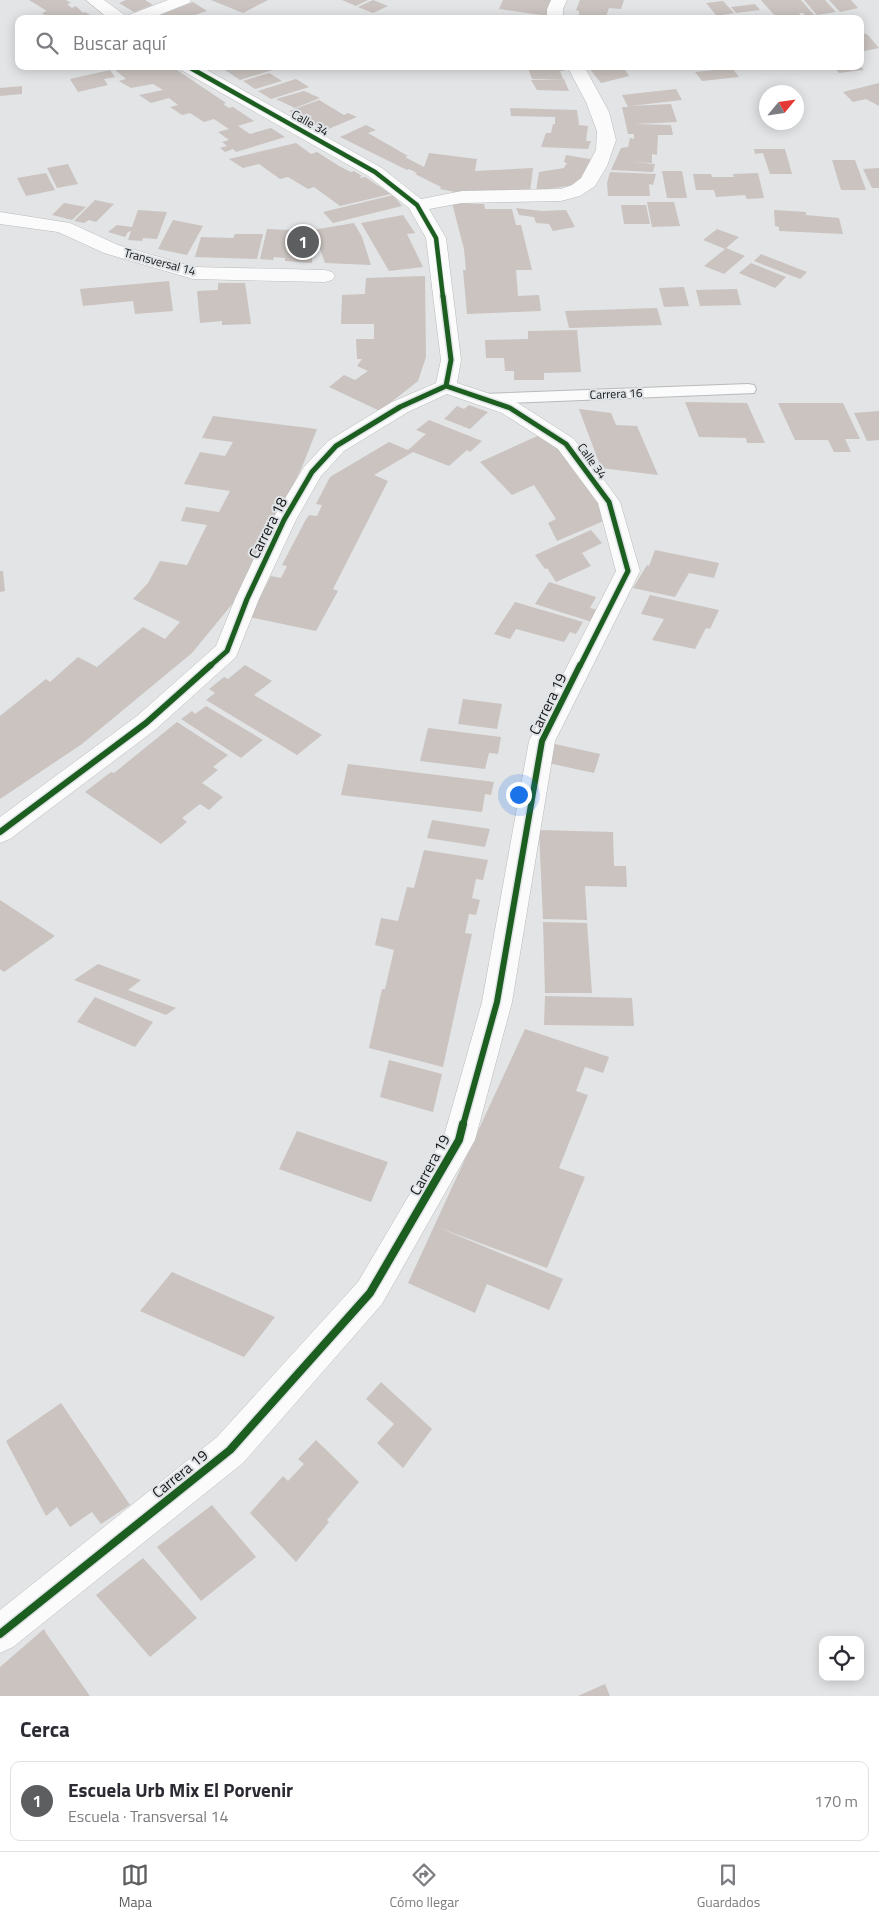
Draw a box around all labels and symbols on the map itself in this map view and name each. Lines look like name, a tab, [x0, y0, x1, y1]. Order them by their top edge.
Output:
north arrow	[759, 85, 804, 130]
street label: Calle 34	[288, 105, 333, 141]
pin: 1	[287, 223, 319, 261]
street label: Transversal 14	[122, 243, 198, 280]
street label: Carrera 16	[589, 383, 643, 404]
street label: Calle 34	[573, 439, 612, 483]
street label: Carrera 18	[242, 493, 293, 563]
street label: Carrera 19	[523, 669, 572, 739]
your location	[506, 782, 532, 808]
street label: Carrera 19	[403, 1130, 456, 1199]
street label: Carrera 19	[147, 1444, 213, 1503]

